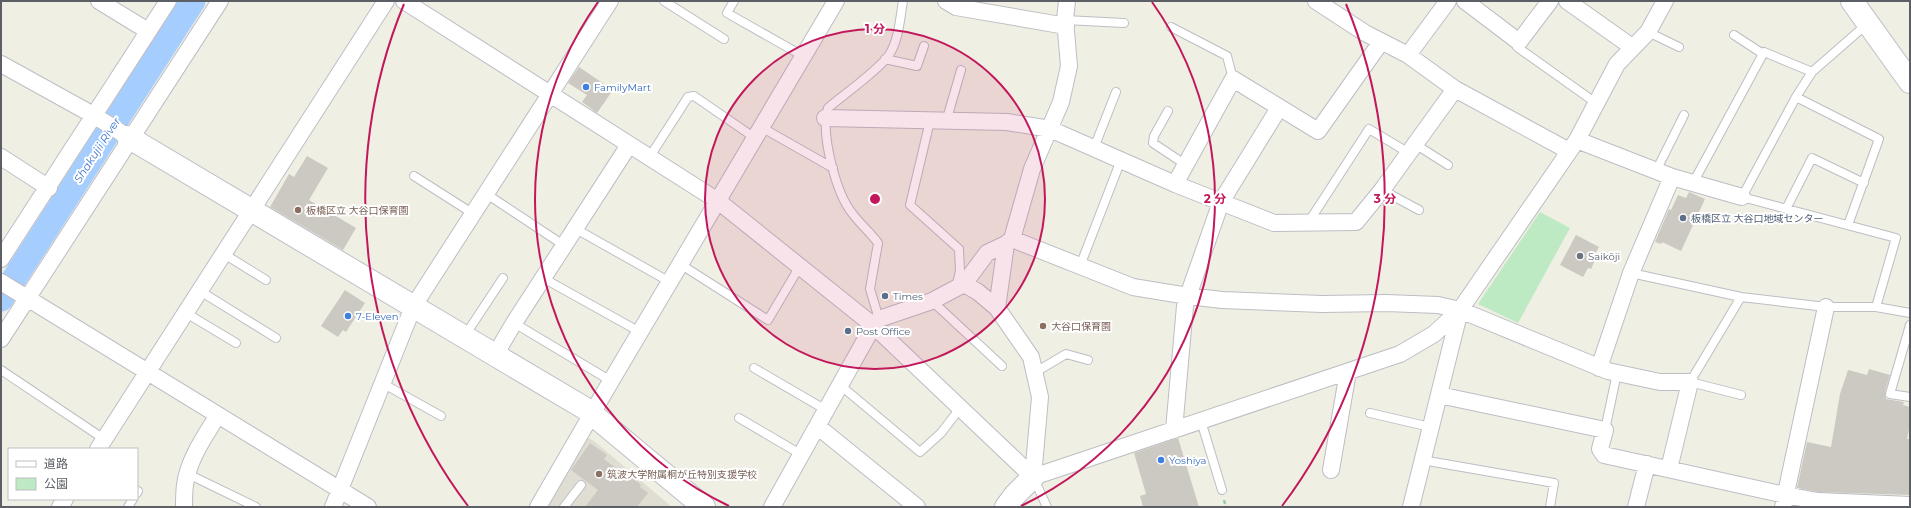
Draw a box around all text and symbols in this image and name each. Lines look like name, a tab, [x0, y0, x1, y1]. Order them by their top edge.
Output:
text: 1 分	[865, 21, 885, 36]
place label: FamilyMart	[594, 81, 651, 94]
marker: FamilyMart	[581, 82, 591, 92]
water label: Shakujii River	[71, 114, 124, 185]
text: 2 分	[1204, 191, 1226, 206]
text: 3 分	[1373, 191, 1396, 206]
centre of rings	[868, 192, 882, 206]
place label: 板橋区立 大谷口保育園	[306, 204, 409, 217]
marker: 板橋区立 大谷口保育園	[293, 205, 303, 215]
place label: 板橋区立 大谷口地域センター	[1691, 212, 1824, 225]
marker: 板橋区立 大谷口地域センター	[1678, 213, 1688, 223]
place label: Saikōji	[1588, 250, 1620, 263]
marker: Saikōji	[1575, 251, 1585, 261]
place label: Times	[893, 290, 923, 303]
marker: Times	[880, 291, 890, 301]
place label: 7-Eleven	[356, 310, 399, 323]
marker: 7-Eleven	[343, 311, 353, 321]
place label: 大谷口保育園	[1051, 320, 1111, 333]
marker: 大谷口保育園	[1038, 321, 1048, 331]
place label: Post Office	[856, 325, 910, 338]
marker: Post Office	[843, 326, 853, 336]
legend	[8, 448, 138, 500]
place label: Yoshiya	[1169, 454, 1206, 467]
marker: Yoshiya	[1156, 455, 1166, 465]
text: 道路	[44, 456, 68, 471]
place label: 筑波大学附属桐が丘特別支援学校	[607, 468, 757, 481]
marker: 筑波大学附属桐が丘特別支援学校	[594, 469, 604, 479]
text: 公園	[44, 476, 68, 491]

